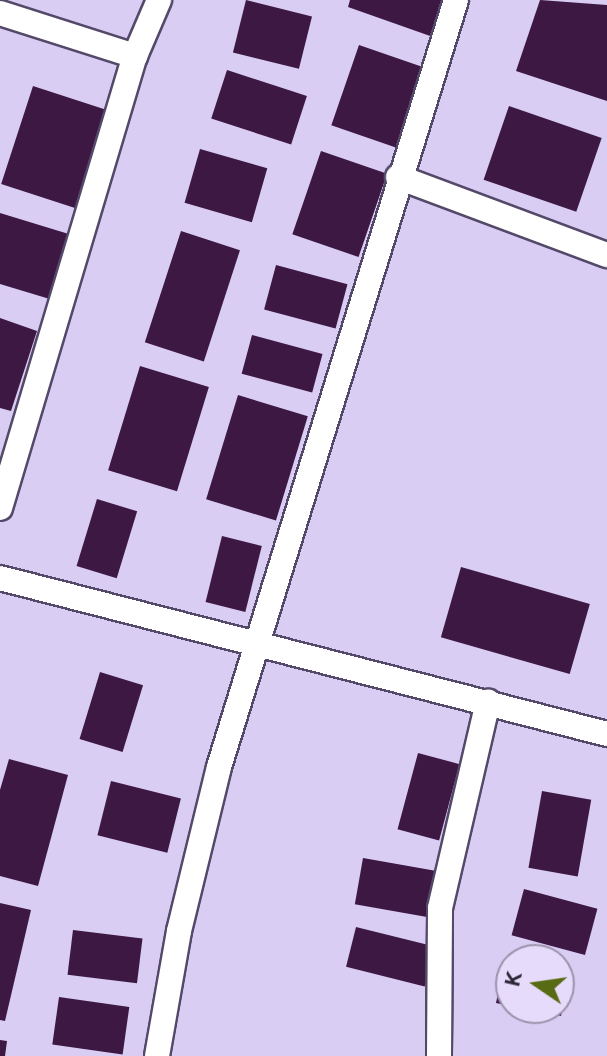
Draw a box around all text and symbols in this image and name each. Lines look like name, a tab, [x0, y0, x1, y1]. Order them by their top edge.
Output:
north arrow	[495, 944, 575, 1024]
text: K	[498, 969, 528, 989]

